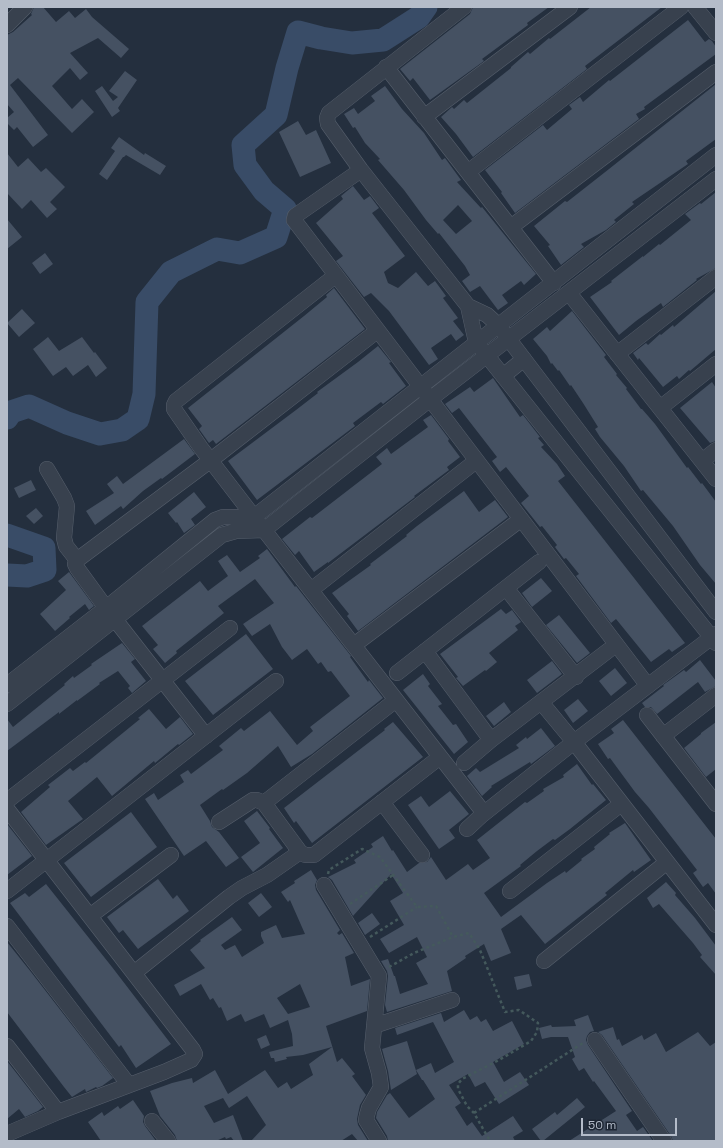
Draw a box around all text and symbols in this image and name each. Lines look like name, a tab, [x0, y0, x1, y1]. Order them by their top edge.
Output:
scale bar	[583, 1110, 679, 1136]
text: 50 m	[588, 1117, 616, 1133]

